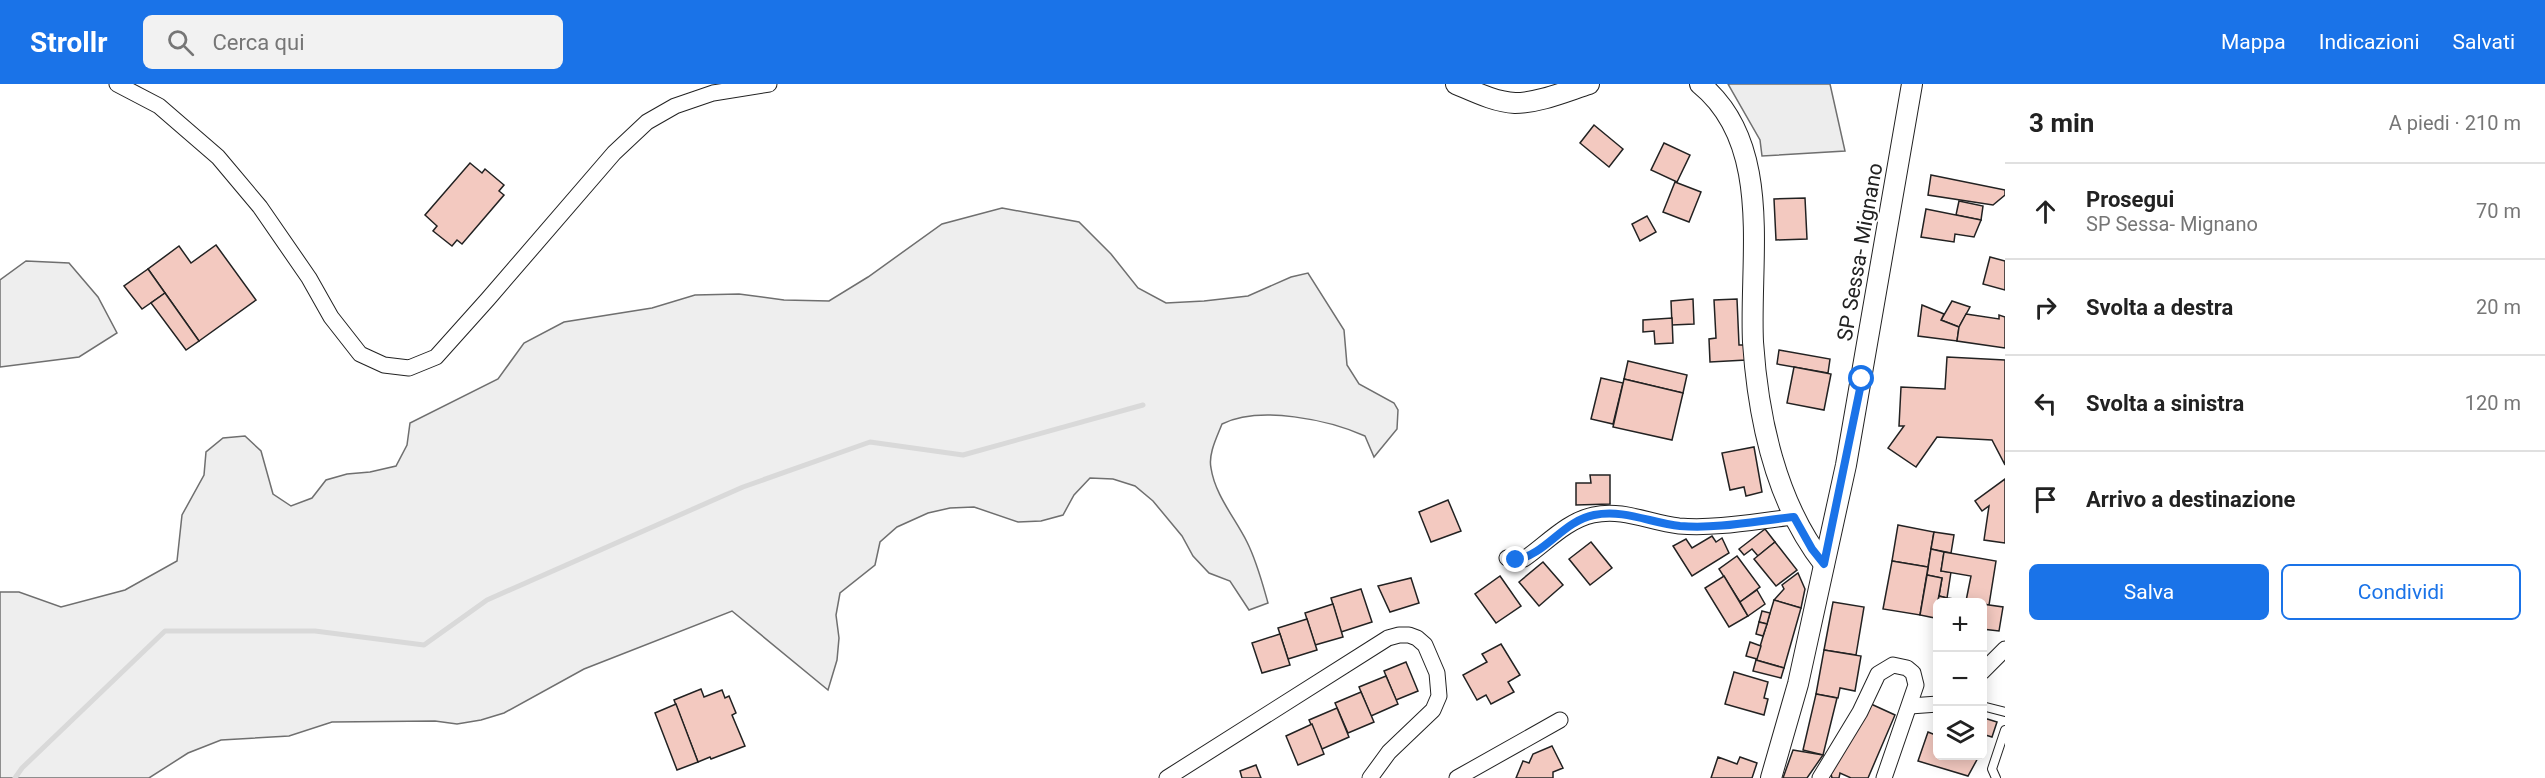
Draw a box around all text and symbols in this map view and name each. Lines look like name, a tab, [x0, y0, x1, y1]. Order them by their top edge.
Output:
search box	[143, 15, 563, 69]
text: Strollr	[30, 26, 107, 59]
icon: search	[164, 26, 197, 59]
text: Cerca qui	[212, 30, 305, 55]
text: Mappa	[2221, 30, 2286, 54]
text: Indicazioni	[2319, 30, 2420, 54]
text: Salvati	[2453, 30, 2515, 54]
text: 3 min	[2029, 108, 2094, 138]
text: A piedi · 210 m	[2389, 111, 2521, 135]
street label: SP Sessa- Mignano	[1833, 161, 1887, 343]
text: Prosegui	[2086, 187, 2174, 212]
icon: ahead	[2029, 195, 2062, 228]
text: 70 m	[2476, 199, 2521, 223]
text: SP Sessa- Mignano	[2086, 212, 2258, 236]
icon: right	[2029, 291, 2062, 324]
text: Svolta a destra	[2086, 295, 2233, 320]
text: 20 m	[2476, 295, 2521, 319]
route start	[1848, 365, 1874, 391]
icon: left	[2029, 387, 2062, 420]
text: Svolta a sinistra	[2086, 391, 2244, 416]
text: 120 m	[2465, 391, 2521, 415]
icon: arrive	[2029, 483, 2062, 516]
text: Arrivo a destinazione	[2086, 487, 2295, 512]
route end	[1502, 546, 1528, 572]
button: Salva	[2029, 564, 2269, 620]
button: Condividi	[2281, 564, 2521, 620]
map controls	[1933, 598, 1987, 760]
button: +	[1933, 598, 1987, 652]
button: −	[1933, 652, 1987, 706]
button: layers	[1933, 706, 1987, 760]

